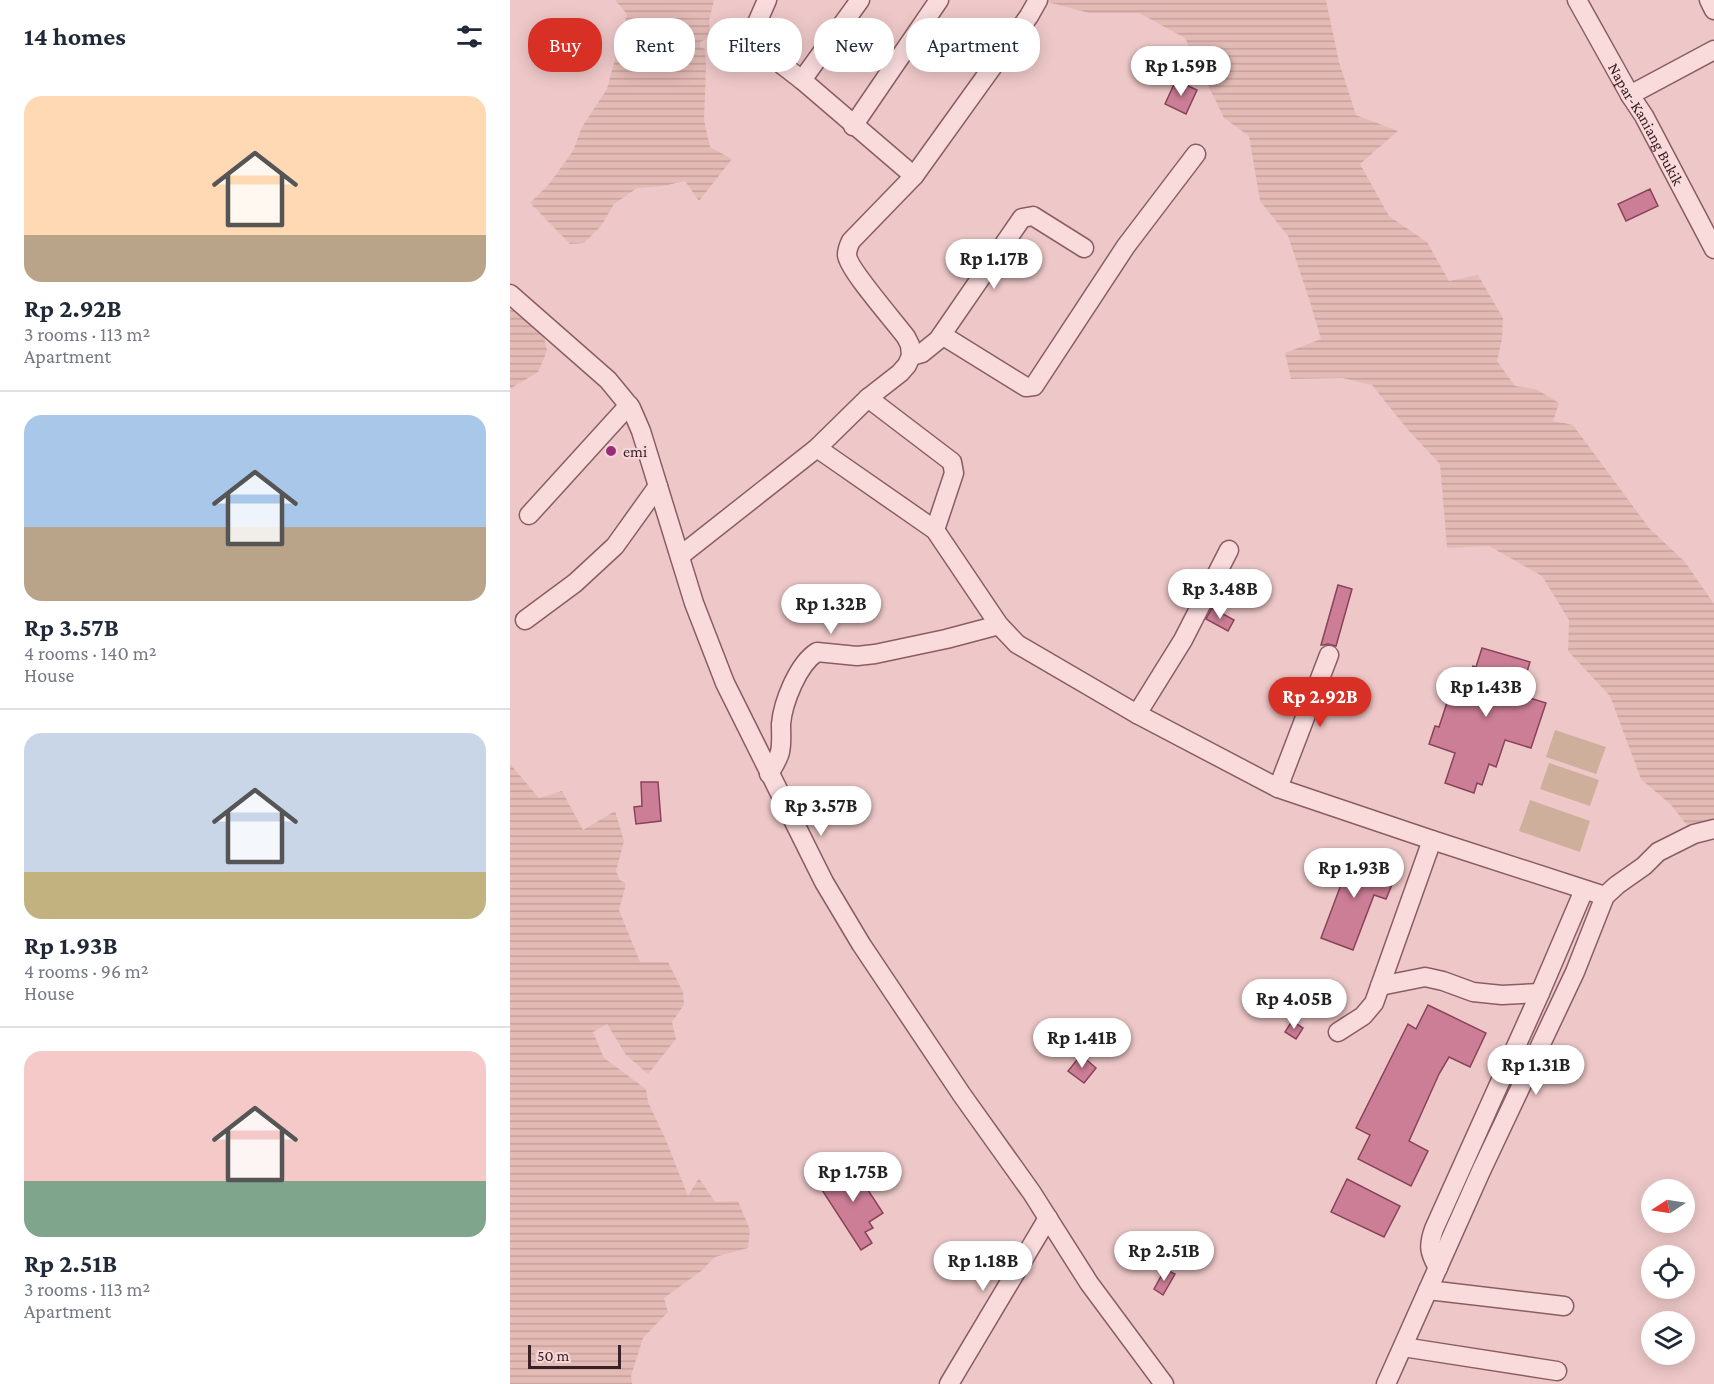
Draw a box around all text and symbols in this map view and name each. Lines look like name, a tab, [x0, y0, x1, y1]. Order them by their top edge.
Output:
chip: Buy	[528, 18, 602, 72]
chip: Rent	[614, 18, 695, 72]
chip: Filters	[707, 18, 802, 72]
chip: New	[814, 18, 894, 72]
chip: Apartment	[906, 18, 1040, 72]
icon: filters	[453, 20, 486, 53]
text: 14 homes	[24, 22, 126, 51]
pin: Rp 1.59B	[1119, 46, 1243, 97]
text: Rp 1.59B	[1145, 54, 1217, 76]
street label: Napar-Kaniang Bukik	[1605, 60, 1687, 188]
icon: home	[201, 135, 309, 243]
pin: Rp 1.17B	[932, 239, 1056, 290]
text: Rp 1.17B	[959, 247, 1029, 269]
text: Rp 2.92B	[24, 294, 122, 323]
text: 3 rooms · 113 m²	[24, 323, 150, 345]
text: Apartment	[24, 345, 111, 367]
place label: emi	[623, 443, 647, 460]
marker: emi	[604, 444, 618, 458]
icon: home	[201, 454, 309, 562]
pin: Rp 3.48B	[1158, 569, 1282, 620]
text: Rp 3.48B	[1182, 577, 1258, 599]
pin: Rp 1.32B	[769, 584, 893, 635]
text: Rp 1.32B	[795, 592, 867, 614]
text: Rp 3.57B	[24, 613, 119, 642]
text: 4 rooms · 140 m²	[24, 642, 157, 664]
text: House	[24, 664, 74, 686]
pin: Rp 1.43B	[1424, 667, 1548, 718]
text: Rp 1.43B	[1450, 675, 1522, 697]
pin: Rp 2.92B	[1258, 677, 1382, 728]
text: Rp 2.92B	[1282, 685, 1358, 707]
icon: home	[201, 772, 309, 880]
pin: Rp 3.57B	[759, 786, 883, 837]
text: Rp 3.57B	[784, 794, 858, 816]
pin: Rp 1.93B	[1292, 848, 1416, 899]
text: Rp 1.93B	[1318, 856, 1390, 878]
text: Rp 1.93B	[24, 931, 118, 960]
text: 4 rooms · 96 m²	[24, 960, 149, 982]
pin: Rp 4.05B	[1232, 979, 1356, 1030]
text: House	[24, 982, 74, 1004]
text: Rp 4.05B	[1256, 987, 1332, 1009]
pin: Rp 1.41B	[1020, 1018, 1144, 1069]
text: Rp 1.41B	[1047, 1026, 1117, 1048]
pin: Rp 1.31B	[1474, 1045, 1598, 1096]
text: Rp 1.31B	[1501, 1053, 1571, 1075]
icon: home	[201, 1090, 309, 1198]
pin: Rp 1.75B	[791, 1152, 915, 1203]
text: Rp 1.75B	[818, 1160, 888, 1182]
north arrow	[1641, 1179, 1695, 1233]
map controls	[1641, 1179, 1695, 1365]
pin: Rp 2.51B	[1102, 1231, 1226, 1282]
text: Rp 2.51B	[1128, 1239, 1200, 1261]
pin: Rp 1.18B	[921, 1241, 1045, 1292]
button: locate	[1641, 1245, 1695, 1299]
text: Rp 2.51B	[24, 1249, 117, 1278]
text: Rp 1.18B	[948, 1249, 1018, 1271]
text: 3 rooms · 113 m²	[24, 1278, 150, 1300]
text: Apartment	[24, 1300, 111, 1322]
button: layers	[1641, 1311, 1695, 1365]
scale bar	[528, 1342, 621, 1370]
text: 50 m	[537, 1347, 569, 1364]

